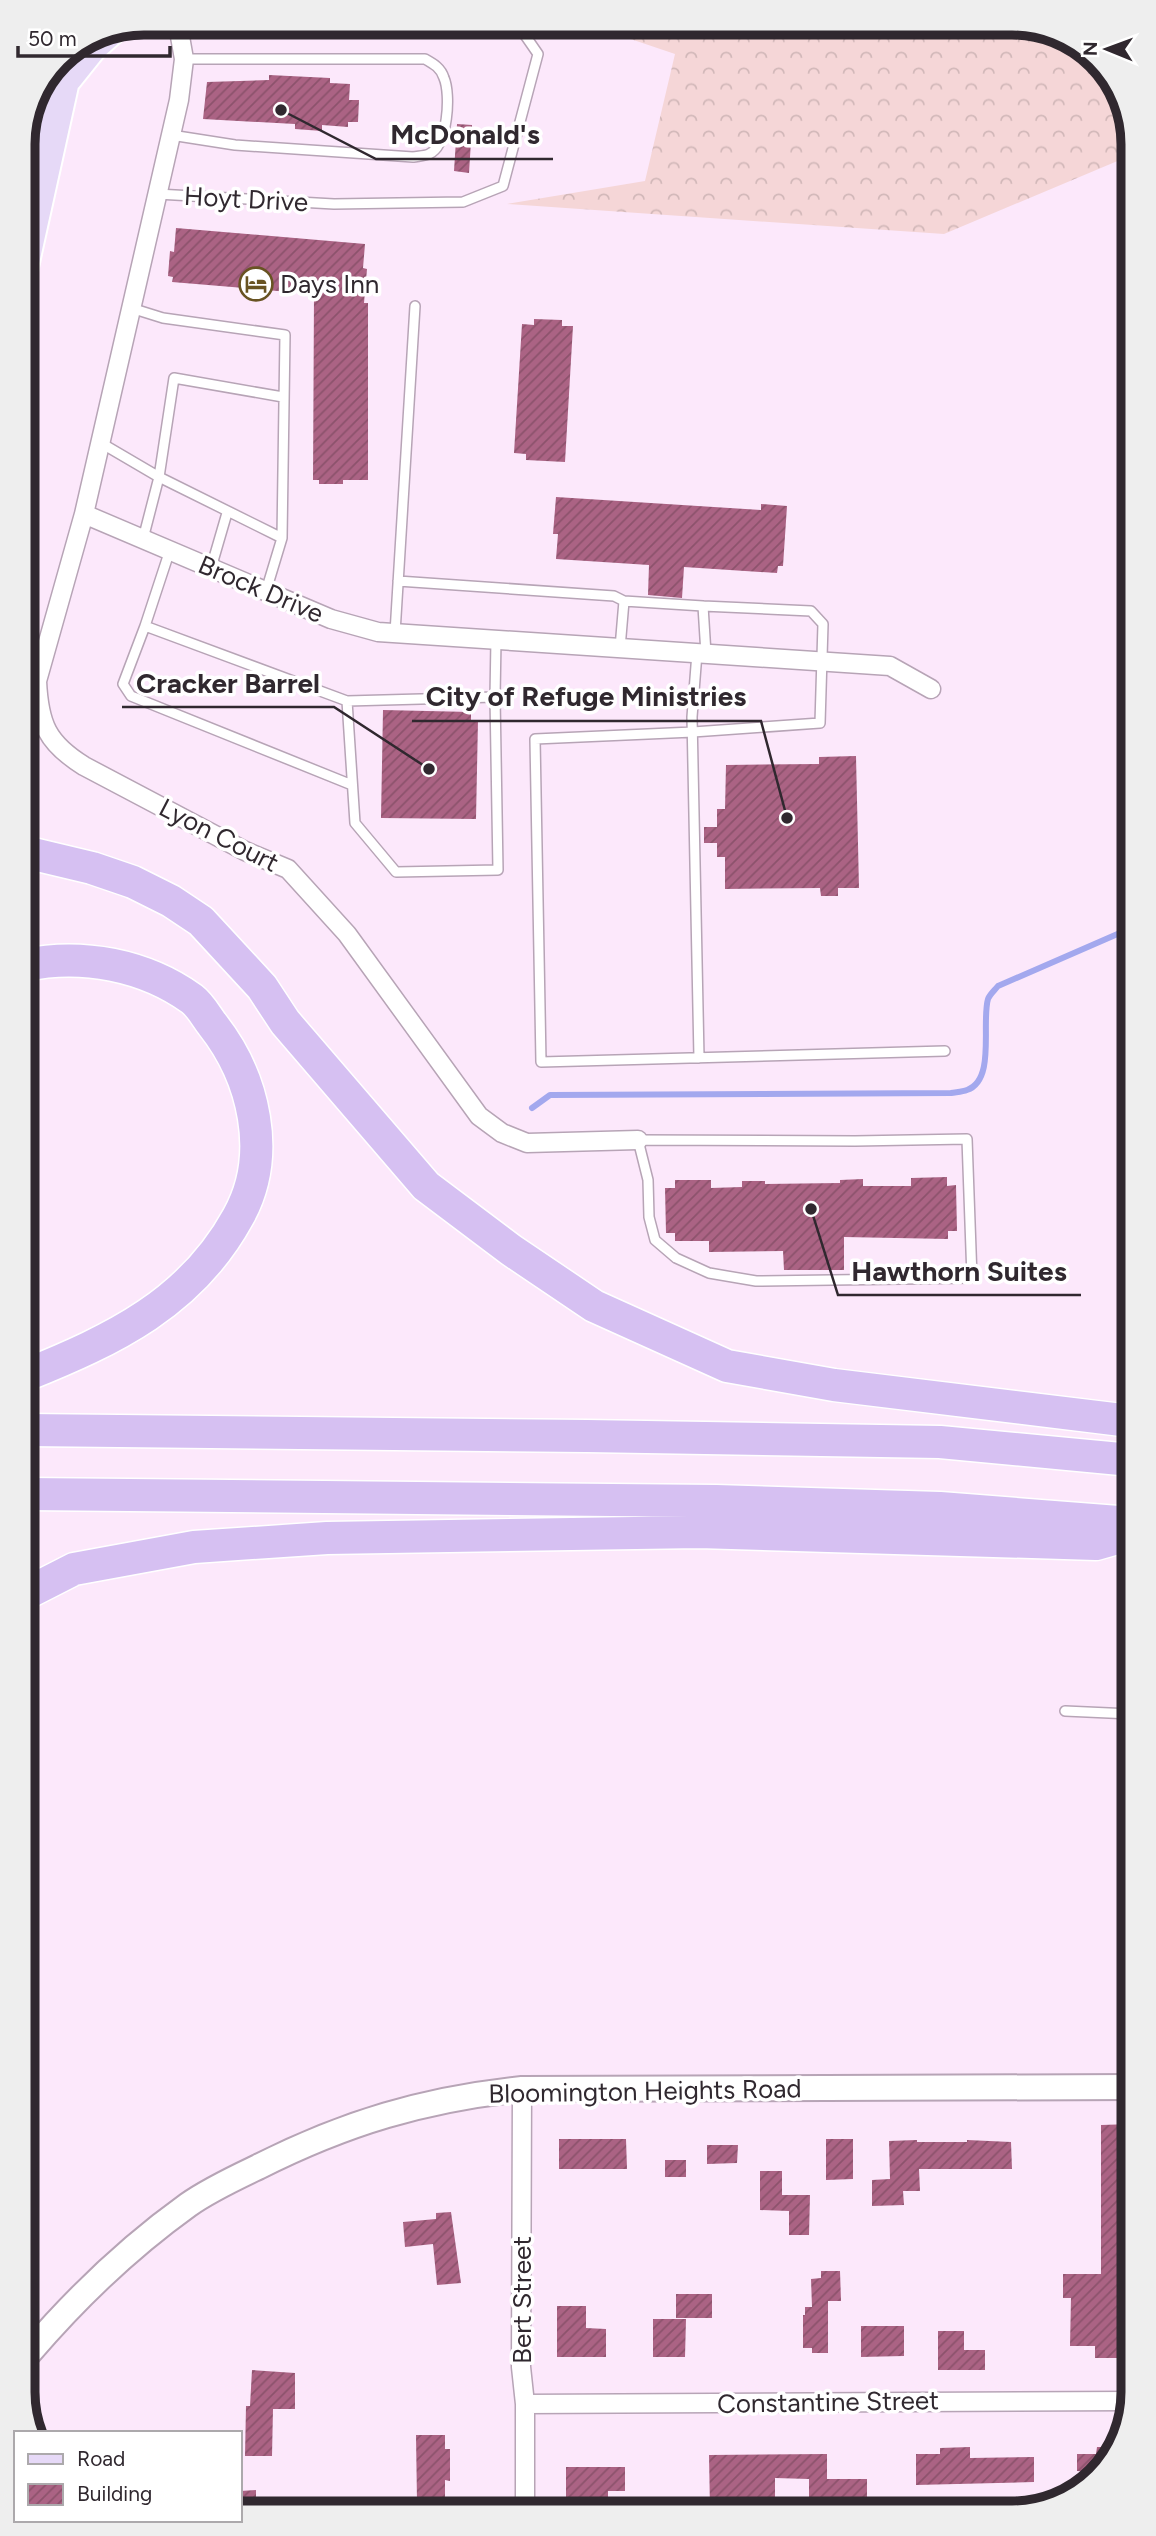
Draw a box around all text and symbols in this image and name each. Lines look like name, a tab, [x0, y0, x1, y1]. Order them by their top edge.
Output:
scale bar	[18, 14, 170, 58]
north arrow	[1072, 14, 1142, 84]
text: 50 m	[28, 26, 77, 51]
text: N	[1079, 41, 1102, 56]
callout: McDonald's	[376, 110, 553, 159]
text: McDonald's	[390, 117, 540, 151]
street label: Hoyt Drive	[183, 180, 309, 218]
hotel icon: Days Inn	[237, 265, 275, 303]
place label: Days Inn	[280, 268, 379, 300]
street label: Brock Drive	[194, 548, 328, 630]
callout: Cracker Barrel	[122, 658, 334, 707]
text: Cracker Barrel	[136, 666, 320, 700]
callout: City of Refuge Ministries	[412, 672, 761, 721]
text: City of Refuge Ministries	[426, 679, 746, 713]
street label: Lyon Court	[154, 791, 284, 879]
callout: Hawthorn Suites	[838, 1246, 1081, 1295]
text: Hawthorn Suites	[851, 1254, 1067, 1288]
street label: Bloomington Heights Road	[488, 2072, 802, 2110]
street label: Bert Street	[506, 2236, 538, 2364]
street label: Constantine Street	[717, 2384, 939, 2420]
legend	[14, 2431, 242, 2522]
text: Road	[77, 2446, 125, 2471]
text: Building	[77, 2481, 152, 2506]

